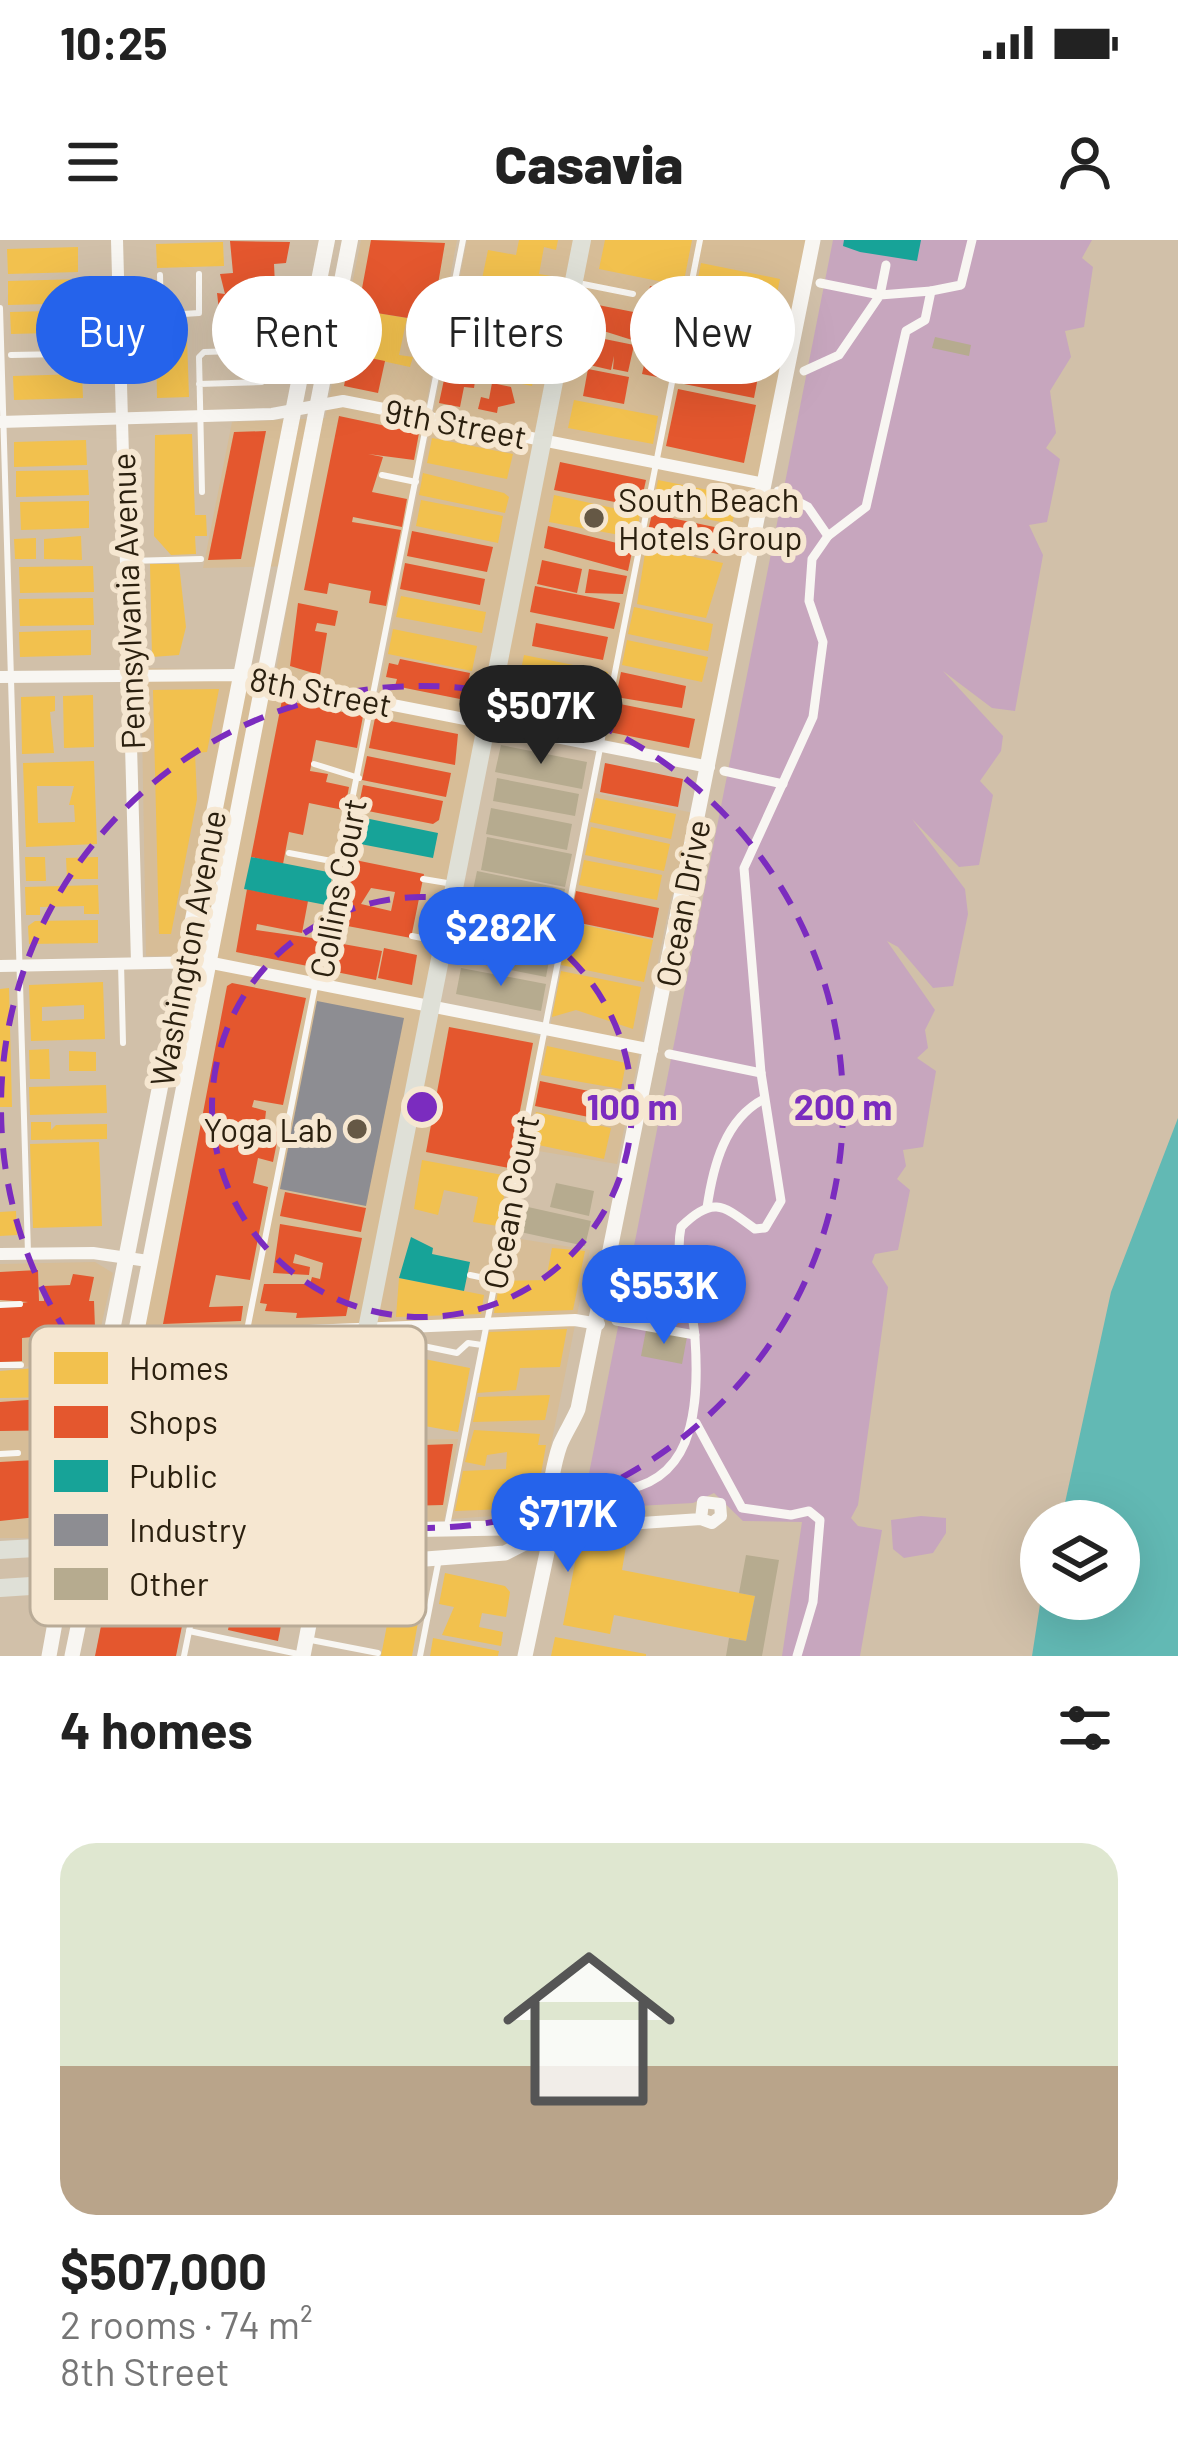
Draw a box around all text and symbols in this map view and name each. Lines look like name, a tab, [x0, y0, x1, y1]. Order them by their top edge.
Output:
text: 10:25	[60, 15, 167, 69]
icon: menu	[60, 129, 126, 195]
icon: person	[1052, 129, 1118, 195]
text: Casavia	[495, 130, 683, 195]
chip: Buy	[36, 276, 188, 384]
chip: Rent	[212, 276, 382, 384]
chip: Filters	[406, 276, 606, 384]
chip: New	[630, 276, 795, 384]
street label: 9th Street	[382, 390, 530, 456]
street label: Pennsylvania Avenue	[102, 452, 152, 750]
place label: South Beach Hotels Group	[618, 479, 803, 557]
marker: South Beach Hotels Group	[581, 505, 607, 531]
street label: 8th Street	[247, 658, 395, 724]
pin: $507K	[457, 665, 625, 767]
text: $507K	[486, 680, 596, 727]
street label: Collins Court	[300, 795, 374, 981]
street label: Washington Avenue	[141, 806, 233, 1090]
street label: Ocean Drive	[646, 816, 718, 990]
pin: $282K	[417, 887, 585, 989]
text: $282K	[445, 902, 557, 949]
text: 100 m	[586, 1084, 678, 1127]
text: 200 m	[794, 1084, 892, 1127]
centre of rings	[401, 1086, 443, 1128]
place label: Yoga Lab	[204, 1109, 333, 1149]
street label: Ocean Court	[474, 1112, 546, 1292]
marker: Yoga Lab	[344, 1116, 370, 1142]
pin: $553K	[580, 1245, 748, 1347]
text: $553K	[609, 1260, 719, 1307]
legend	[30, 1326, 426, 1626]
text: Homes	[129, 1347, 229, 1387]
text: Shops	[129, 1401, 218, 1441]
text: Public	[129, 1455, 217, 1495]
pin: $717K	[484, 1473, 652, 1575]
text: $717K	[518, 1488, 618, 1535]
map controls	[1020, 1500, 1140, 1620]
button: layers	[1020, 1500, 1140, 1620]
text: Industry	[129, 1509, 247, 1549]
text: Other	[129, 1563, 209, 1603]
icon: filters	[1052, 1695, 1118, 1761]
text: 4 homes	[60, 1698, 253, 1759]
icon: home	[481, 1921, 697, 2137]
text: $507,000	[60, 2239, 267, 2300]
text: 2 rooms · 74 m²	[60, 2300, 313, 2347]
text: 8th Street	[60, 2347, 230, 2394]

